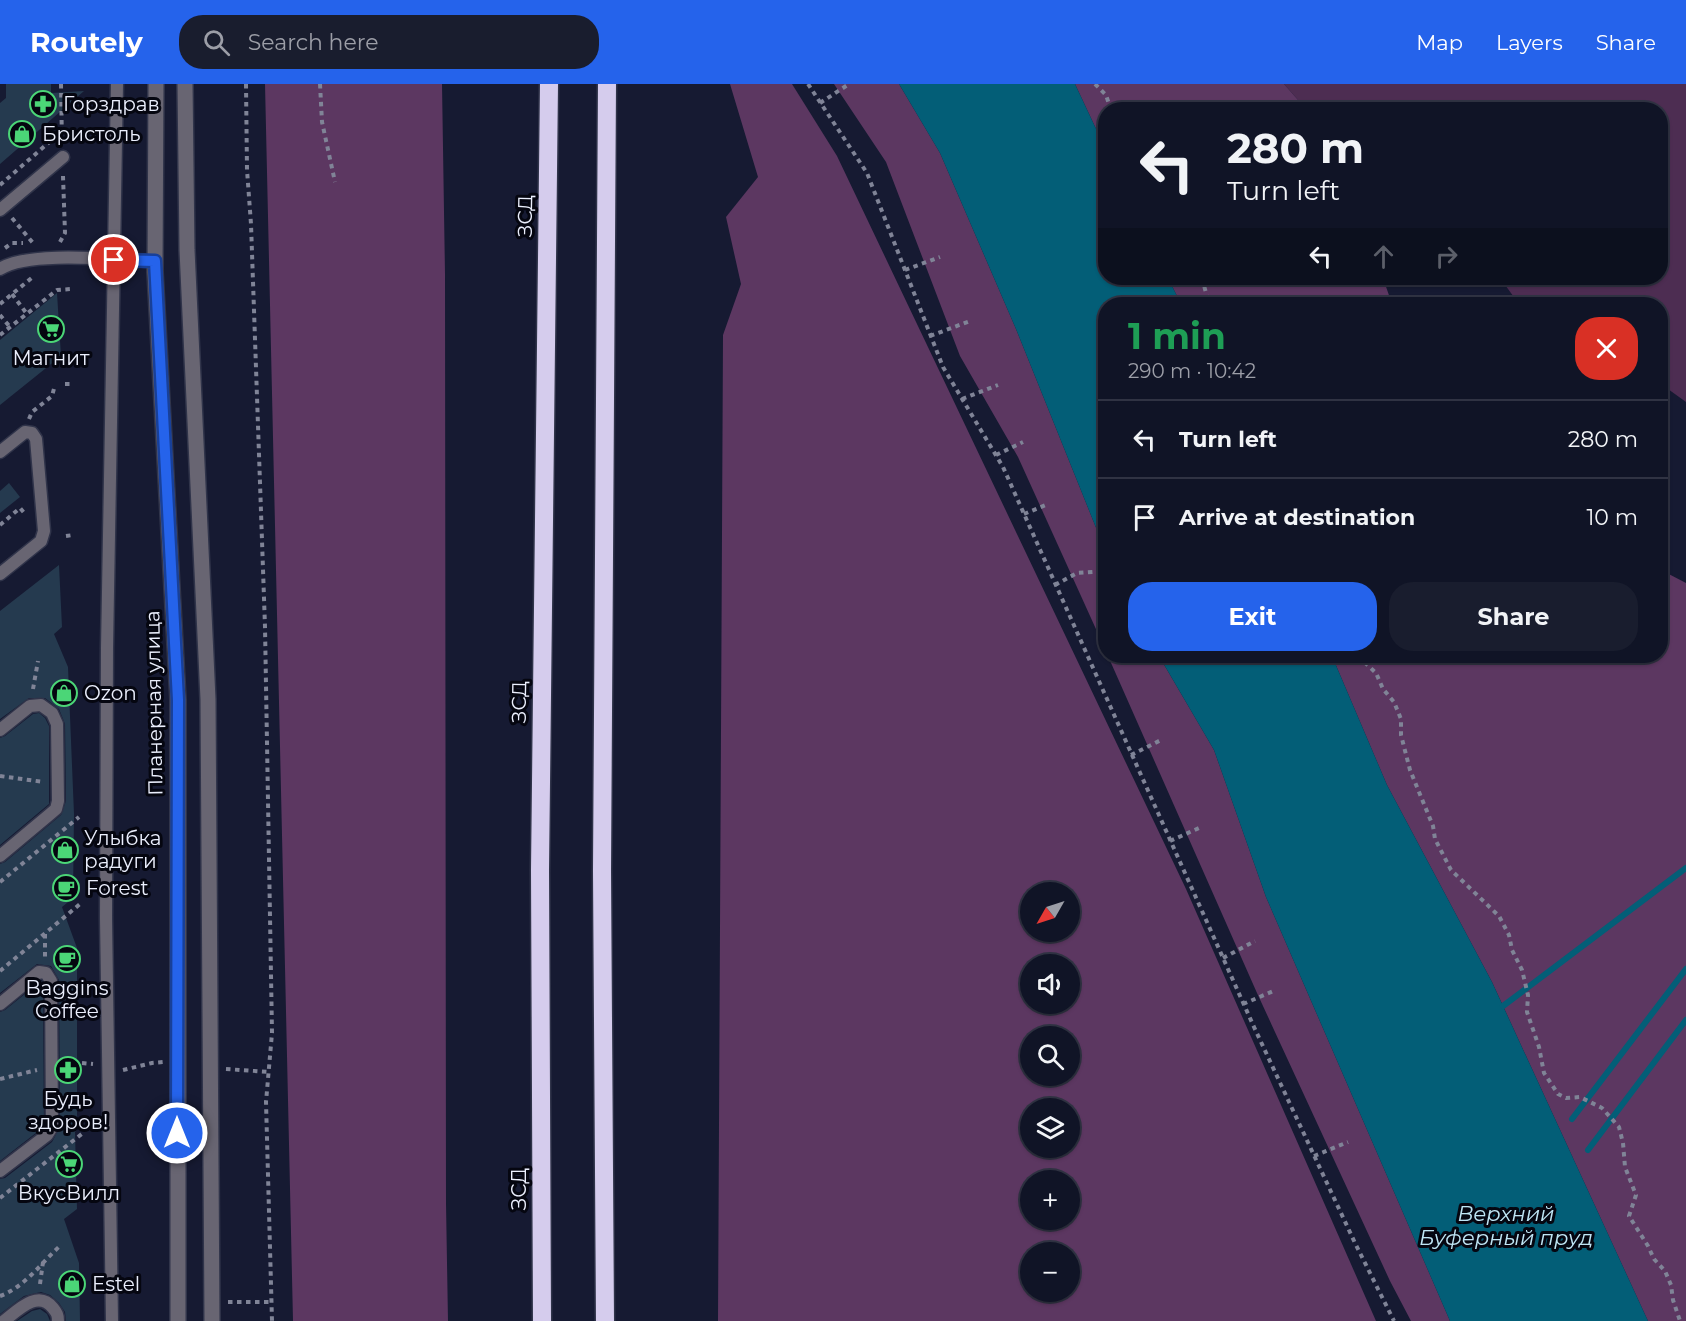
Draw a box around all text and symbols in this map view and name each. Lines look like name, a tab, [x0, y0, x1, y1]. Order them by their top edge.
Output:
search box	[179, 15, 599, 69]
text: Routely	[30, 25, 143, 59]
icon: search	[200, 26, 233, 59]
text: Search here	[248, 29, 379, 56]
text: Map	[1416, 30, 1463, 55]
text: Layers	[1496, 30, 1563, 55]
text: Share	[1596, 30, 1656, 55]
pharmacy icon: Горздрав	[28, 89, 58, 119]
place label: Горздрав	[63, 92, 160, 116]
shop icon: Бристоль	[7, 119, 37, 149]
place label: Бристоль	[42, 122, 141, 146]
text: 280 m	[1227, 122, 1364, 174]
icon: left	[1128, 126, 1206, 204]
text: Turn left	[1227, 174, 1340, 207]
street label: ЗСД	[513, 195, 537, 237]
pin	[88, 234, 139, 285]
icon: left	[1304, 240, 1337, 273]
icon: ahead	[1367, 240, 1400, 273]
icon: right	[1430, 240, 1463, 273]
icon: arrive	[97, 243, 130, 276]
supermarket icon: Магнит	[36, 314, 66, 344]
text: 1 min	[1128, 314, 1226, 358]
button: close	[1575, 317, 1638, 380]
place label: Магнит	[12, 346, 90, 370]
text: 290 m · 10:42	[1128, 359, 1256, 383]
icon: left	[1128, 423, 1161, 456]
text: Turn left	[1179, 426, 1277, 453]
text: 280 m	[1568, 426, 1638, 453]
icon: arrive	[1128, 501, 1161, 534]
text: Arrive at destination	[1179, 504, 1415, 531]
text: 10 m	[1586, 504, 1638, 531]
button: Exit	[1128, 582, 1377, 651]
button: Share	[1389, 582, 1638, 651]
street label: Планерная улица	[140, 610, 168, 796]
shop icon: Ozon	[49, 678, 79, 708]
place label: Ozon	[84, 681, 137, 705]
street label: ЗСД	[507, 681, 531, 723]
place label: Улыбка радуги	[84, 826, 162, 873]
shop icon: Улыбка радуги	[50, 835, 80, 865]
cafe icon: Forest	[51, 873, 81, 903]
place label: Forest	[86, 876, 149, 900]
north arrow	[1020, 882, 1080, 942]
map controls	[1020, 882, 1080, 1302]
cafe icon: Baggins Coffee	[52, 944, 82, 974]
button: sound	[1020, 954, 1080, 1014]
place label: Baggins Coffee	[26, 976, 109, 1023]
button: search	[1020, 1026, 1080, 1086]
pharmacy icon: Будь здоров!	[53, 1055, 83, 1085]
place label: Будь здоров!	[28, 1087, 108, 1134]
button: layers	[1020, 1098, 1080, 1158]
position arrow	[145, 1101, 209, 1165]
supermarket icon: ВкусВилл	[54, 1149, 84, 1179]
street label: ЗСД	[507, 1168, 531, 1210]
button: +	[1020, 1170, 1080, 1230]
place label: ВкусВилл	[18, 1181, 120, 1205]
water label: Верхний Буферный пруд	[1419, 1201, 1593, 1250]
button: −	[1020, 1242, 1080, 1302]
shop icon: Estel	[57, 1269, 87, 1299]
place label: Estel	[92, 1272, 140, 1296]

